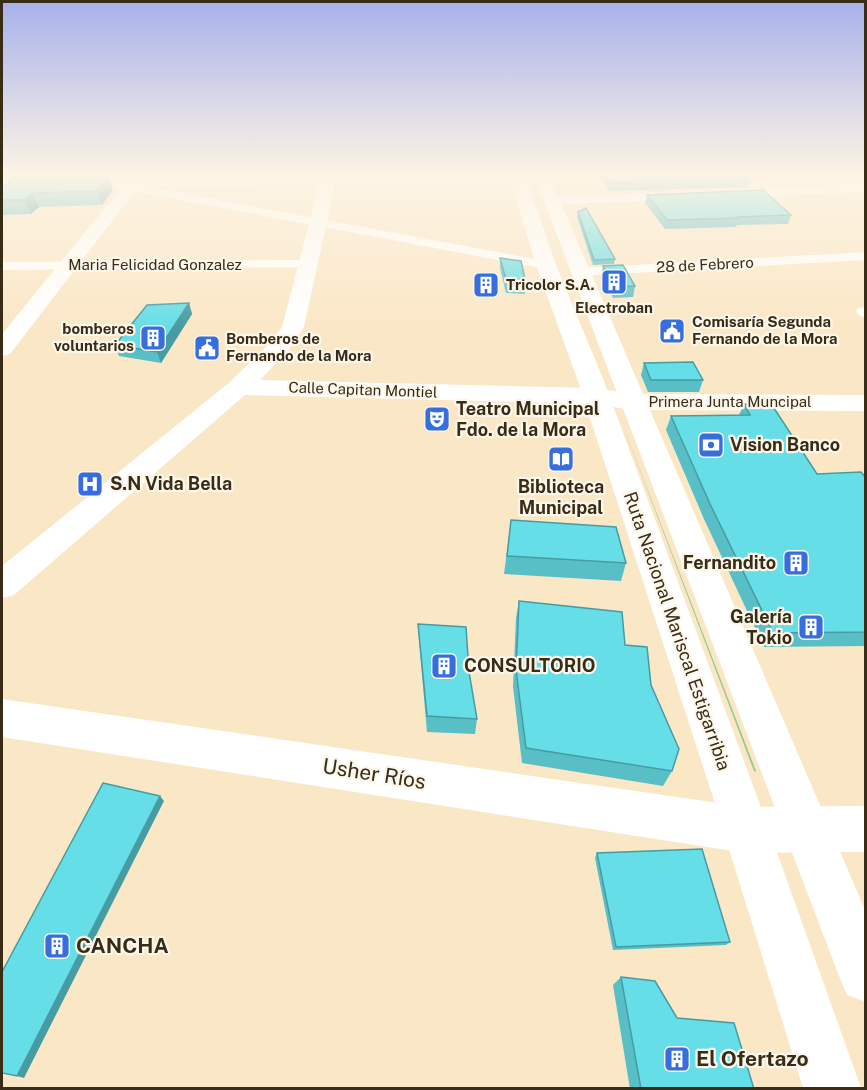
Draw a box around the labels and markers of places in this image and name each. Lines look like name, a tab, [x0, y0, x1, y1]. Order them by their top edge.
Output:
building icon: Electroban	[599, 267, 629, 297]
building icon: Tricolor S.A.	[471, 270, 501, 300]
place label: Tricolor S.A.	[506, 276, 594, 293]
place label: Electroban	[575, 299, 653, 316]
place label: Comisaría Segunda Fernando de la Mora	[692, 313, 838, 347]
public building icon: Comisaría Segunda Fernando de la Mora	[657, 316, 687, 346]
place label: bomberos voluntarios	[54, 320, 134, 354]
building icon: bomberos voluntarios	[138, 323, 168, 353]
place label: Bomberos de Fernando de la Mora	[226, 330, 372, 364]
public building icon: Bomberos de Fernando de la Mora	[192, 333, 222, 363]
place label: Teatro Municipal Fdo. de la Mora	[456, 398, 600, 440]
theatre icon: Teatro Municipal Fdo. de la Mora	[422, 404, 452, 434]
bank icon: Vision Banco	[696, 430, 726, 460]
place label: Vision Banco	[730, 434, 840, 455]
library icon: Biblioteca Municipal	[546, 444, 576, 474]
hospital icon: S.N Vida Bella	[75, 469, 105, 499]
place label: S.N Vida Bella	[110, 473, 232, 494]
place label: Biblioteca Municipal	[518, 476, 604, 518]
building icon: Fernandito	[781, 548, 811, 578]
place label: Fernandito	[683, 552, 776, 573]
place label: Galería Tokio	[730, 606, 792, 648]
building icon: Galería Tokio	[796, 612, 826, 642]
building icon: CONSULTORIO	[429, 651, 459, 681]
place label: CONSULTORIO	[464, 655, 595, 676]
building icon: CANCHA	[42, 931, 72, 961]
place label: CANCHA	[76, 933, 169, 958]
building icon: El Ofertazo	[662, 1044, 692, 1074]
place label: El Ofertazo	[696, 1046, 809, 1071]

